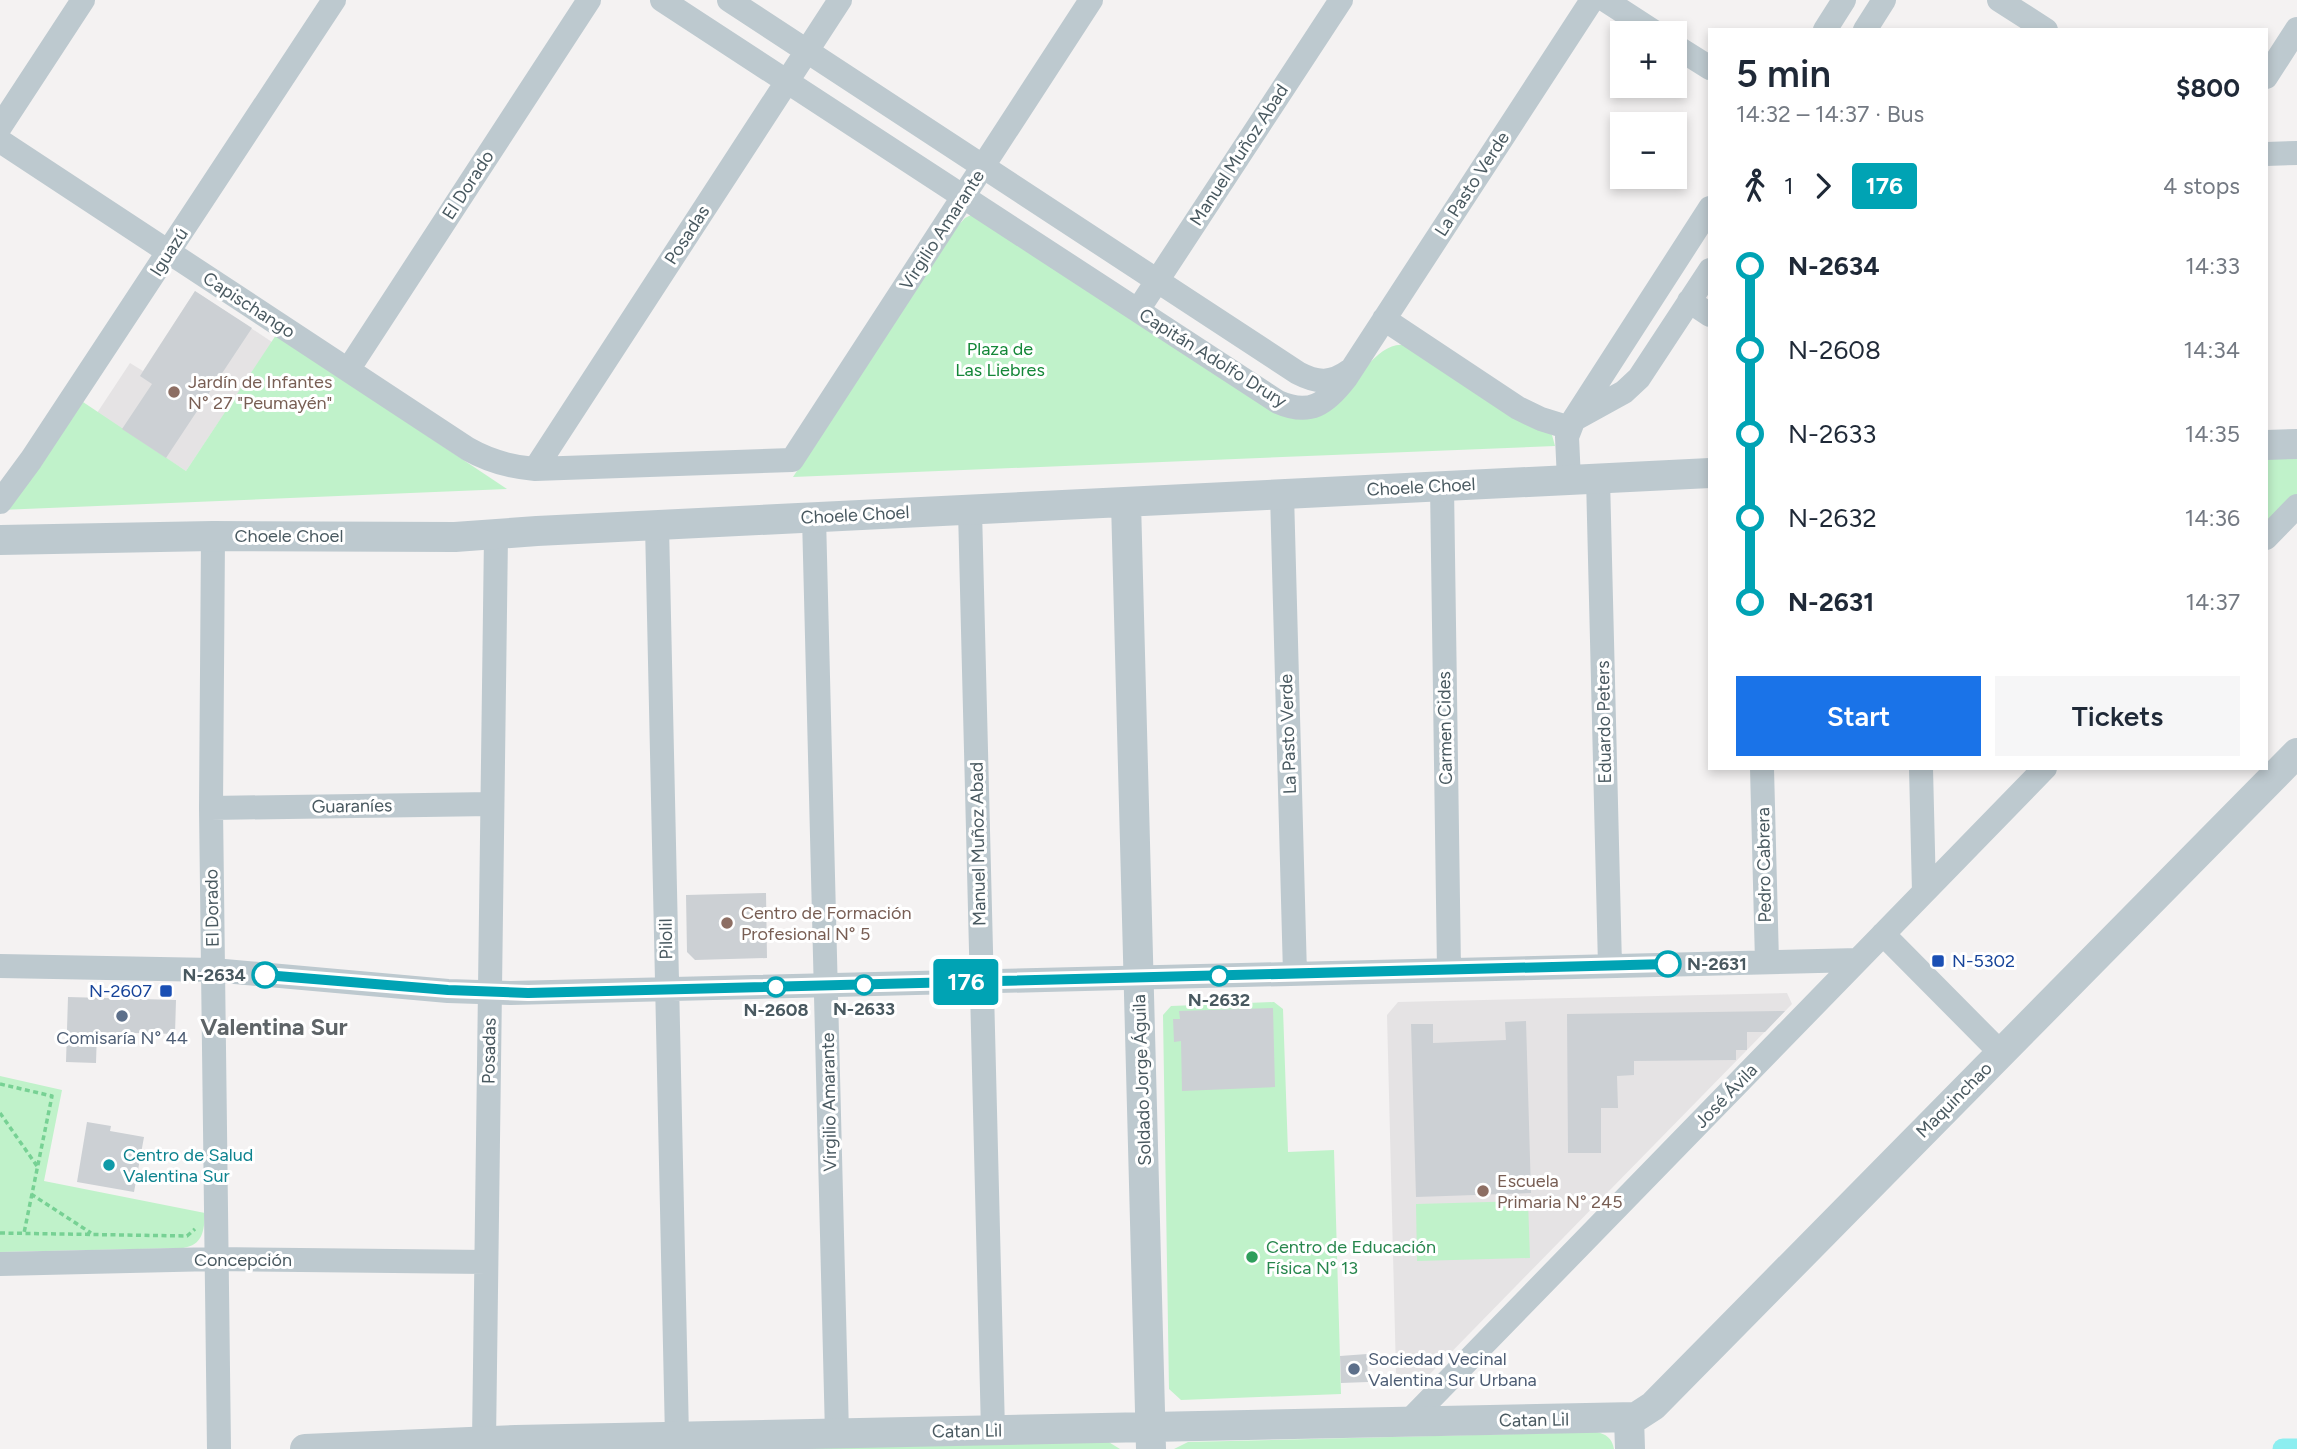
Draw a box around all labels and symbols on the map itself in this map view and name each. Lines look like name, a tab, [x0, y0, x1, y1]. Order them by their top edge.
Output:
street label: Manuel Muñoz Abad	[1185, 80, 1293, 230]
street label: La Pasto Verde	[1430, 127, 1514, 241]
street label: El Dorado	[437, 146, 499, 224]
street label: Virgilio Amarante	[895, 166, 989, 294]
street label: Posadas	[660, 201, 714, 269]
street label: Iguazú	[145, 224, 193, 280]
street label: Capischango	[199, 267, 299, 343]
street label: Capitán Adolfo Drury	[1135, 304, 1291, 413]
park label: Plaza de Las Liebres	[955, 338, 1045, 381]
place label: Jardín de Infantes N° 27 "Peumayén"	[188, 371, 332, 414]
marker: Jardín de Infantes N° 27 "Peumayén"	[166, 384, 182, 400]
street label: Choele Choel	[1366, 473, 1476, 501]
street label: Choele Choel	[800, 501, 910, 529]
street label: Choele Choel	[235, 525, 343, 547]
street label: Eduardo Peters	[1592, 660, 1616, 784]
street label: Carmen Cides	[1433, 671, 1457, 785]
street label: La Pasto Verde	[1275, 673, 1301, 795]
street label: Manuel Muñoz Abad	[966, 762, 990, 926]
street label: Guaraníes	[312, 794, 392, 818]
street label: Pedro Cabrera	[1752, 807, 1776, 923]
street label: El Dorado	[200, 869, 224, 947]
place label: Centro de Formación Profesional N° 5	[741, 902, 912, 945]
marker: Centro de Formación Profesional N° 5	[719, 915, 735, 931]
street label: Pilolil	[655, 918, 677, 960]
place label: N-5302	[1952, 950, 2015, 972]
marker: N-2631	[1655, 951, 1681, 977]
place label: N-2631	[1687, 953, 1747, 975]
marker: N-5302	[1930, 953, 1946, 969]
line badge: 176	[926, 959, 1006, 1005]
marker: N-2634	[252, 962, 278, 988]
place label: N-2634	[182, 964, 246, 986]
marker: N-2632	[1209, 966, 1229, 986]
marker: N-2633	[854, 975, 874, 995]
marker: N-2608	[766, 977, 786, 997]
place label: N-2607	[89, 980, 152, 1002]
marker: N-2607	[158, 983, 174, 999]
place label: N-2632	[1188, 989, 1250, 1011]
street label: Soldado Jorge Águila	[1128, 994, 1156, 1166]
place label: N-2633	[833, 998, 895, 1020]
place label: N-2608	[744, 999, 808, 1021]
marker: Comisaría N° 44	[114, 1008, 130, 1024]
district label: Valentina Sur	[200, 1012, 348, 1041]
street label: Posadas	[477, 1018, 501, 1084]
place label: Comisaría N° 44	[56, 1027, 188, 1049]
street label: Virgilio Amarante	[817, 1032, 841, 1172]
street label: Maquinchao	[1911, 1057, 1997, 1143]
street label: José Ávila	[1690, 1059, 1762, 1133]
place label: Centro de Salud Valentina Sur	[123, 1144, 253, 1187]
marker: Centro de Salud Valentina Sur	[101, 1157, 117, 1173]
place label: Escuela Primaria N° 245	[1497, 1170, 1623, 1213]
marker: Escuela Primaria N° 245	[1475, 1183, 1491, 1199]
place label: Centro de Educación Física N° 13	[1266, 1236, 1436, 1279]
street label: Concepción	[194, 1249, 292, 1271]
marker: Centro de Educación Física N° 13	[1244, 1249, 1260, 1265]
place label: Sociedad Vecinal Valentina Sur Urbana	[1368, 1348, 1537, 1391]
marker: Sociedad Vecinal Valentina Sur Urbana	[1346, 1361, 1362, 1377]
street label: Catan Lil	[1499, 1408, 1569, 1432]
street label: Catan Lil	[932, 1419, 1002, 1443]

